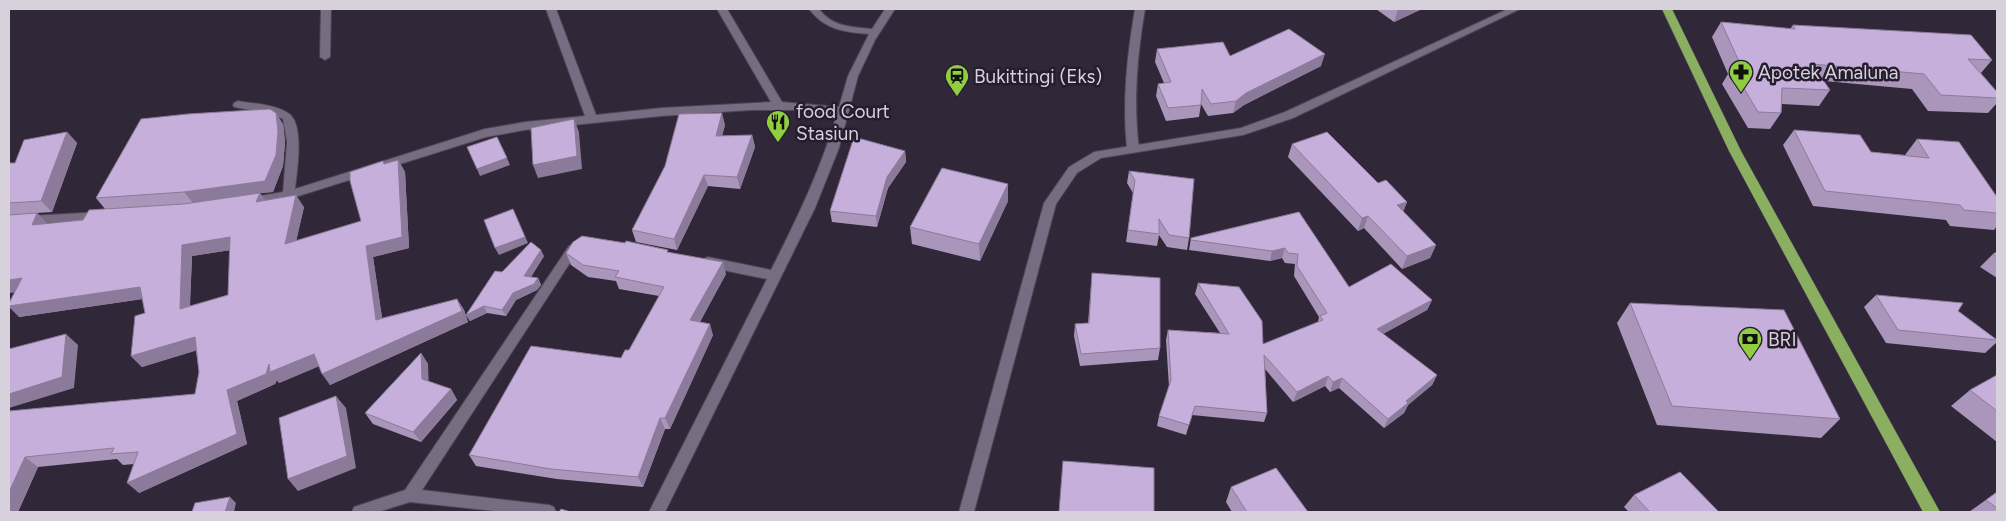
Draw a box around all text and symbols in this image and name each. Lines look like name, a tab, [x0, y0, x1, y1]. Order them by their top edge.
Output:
pharmacy icon: Apotek Amaluna	[1728, 59, 1754, 93]
place label: Apotek Amaluna	[1758, 61, 1898, 84]
station icon: Bukittingi (Eks)	[944, 63, 970, 97]
place label: Bukittingi (Eks)	[974, 65, 1102, 88]
place label: food Court Stasiun	[796, 100, 890, 145]
restaurant icon: food Court Stasiun	[765, 109, 791, 143]
bank icon: BRI	[1737, 326, 1763, 360]
place label: BRI	[1768, 328, 1797, 351]

